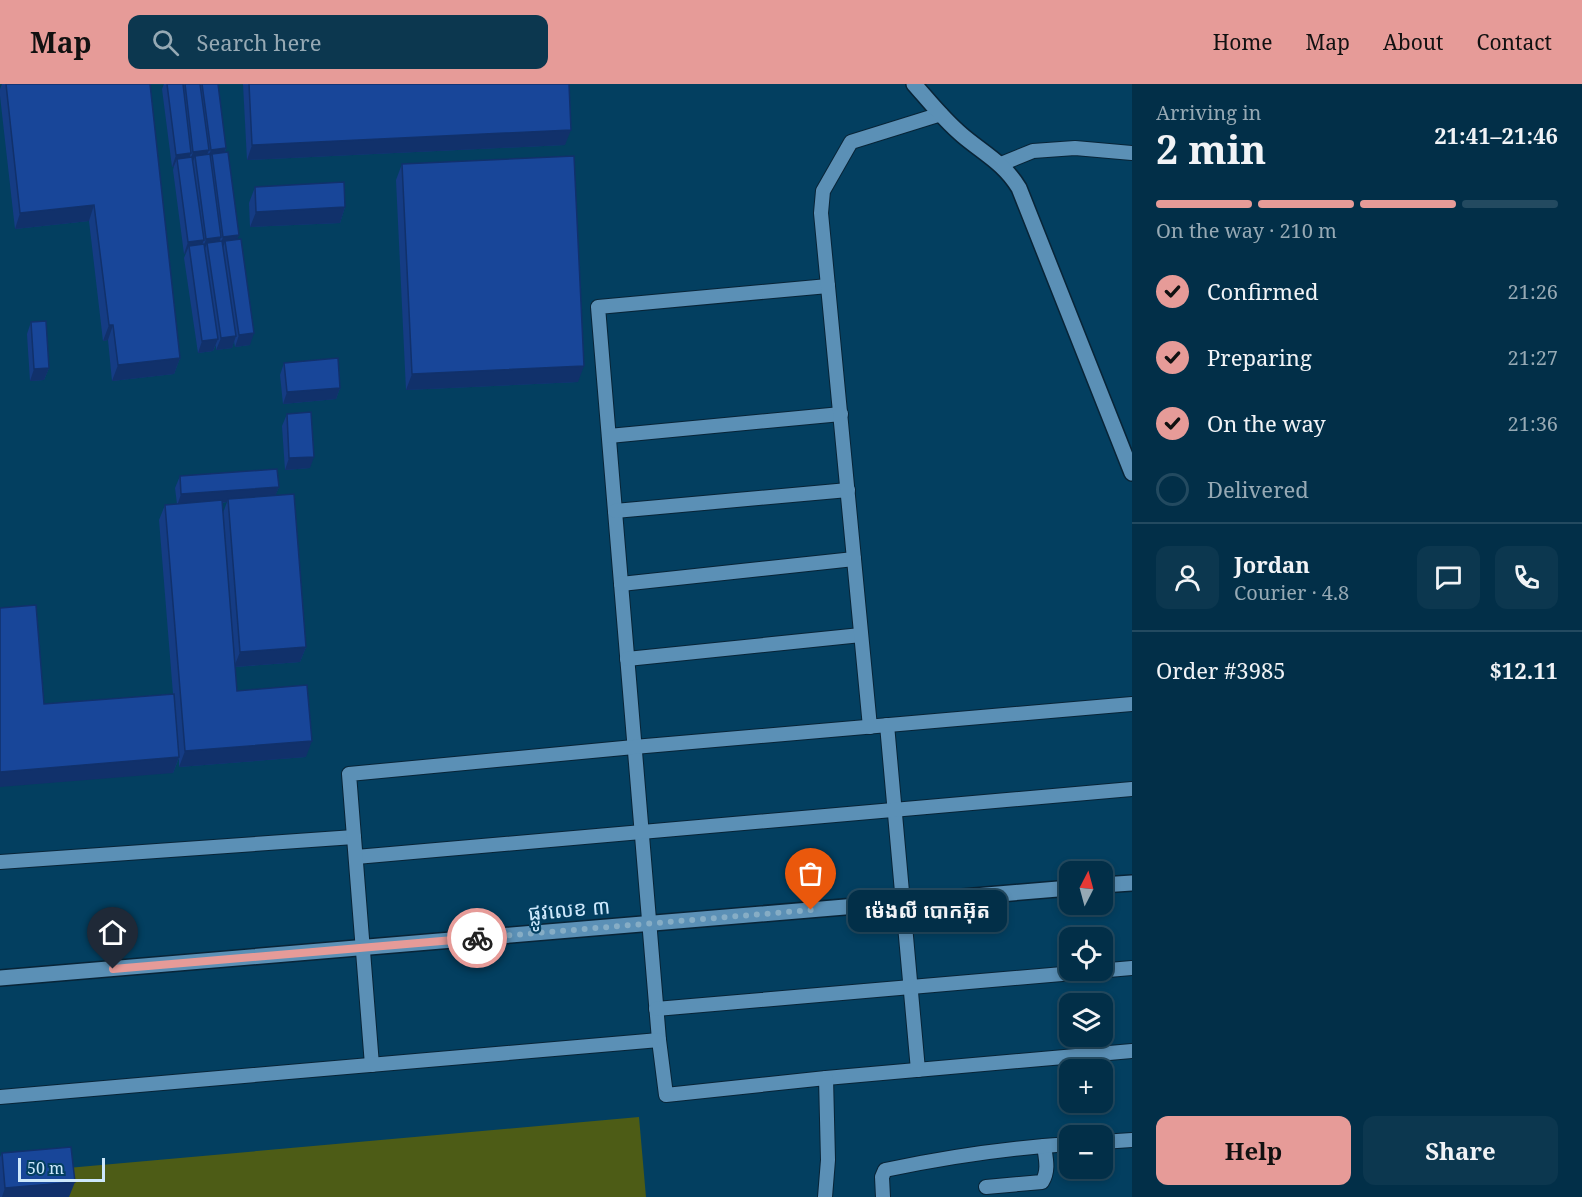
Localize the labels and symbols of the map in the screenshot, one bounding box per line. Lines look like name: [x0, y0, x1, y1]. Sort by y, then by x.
pin: [785, 848, 836, 910]
north arrow: [1059, 861, 1113, 915]
callout: ម៉េងលី បោកអ៊ុត: [847, 889, 1006, 931]
street label: ផ្លូវលេខ ៣: [527, 891, 612, 933]
pin: [87, 907, 138, 969]
courier: [447, 908, 507, 968]
scale bar: [18, 1155, 105, 1182]

